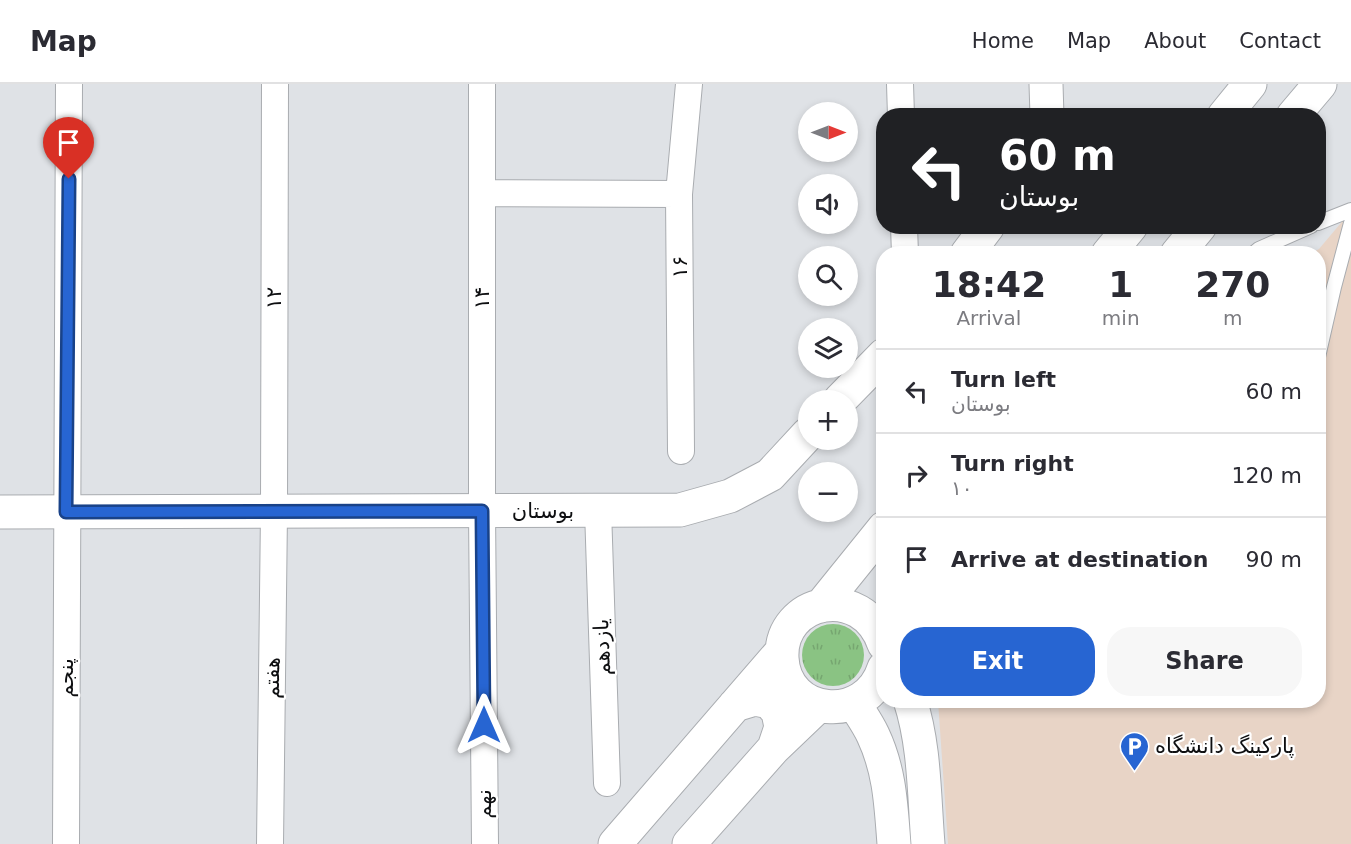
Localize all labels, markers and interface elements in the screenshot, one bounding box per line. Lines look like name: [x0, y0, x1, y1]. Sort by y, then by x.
text: Map: [30, 25, 97, 58]
text: Home: [972, 29, 1034, 53]
text: Map: [1067, 29, 1111, 53]
text: About: [1144, 29, 1206, 53]
text: Contact: [1239, 29, 1321, 53]
north arrow: [798, 102, 858, 162]
map controls: [798, 102, 858, 522]
pin: [43, 117, 94, 179]
icon: arrive: [52, 126, 85, 159]
text: 60 m: [999, 131, 1116, 180]
icon: left: [900, 132, 978, 210]
button: sound: [798, 174, 858, 234]
text: بوستان: [999, 181, 1079, 212]
button: search: [798, 246, 858, 306]
street label: ۱۶: [668, 256, 692, 278]
text: 18:42: [932, 264, 1046, 305]
text: 1: [1108, 264, 1133, 305]
text: 270: [1195, 264, 1270, 305]
street label: ۱۲: [262, 287, 286, 309]
street label: ۱۴: [470, 287, 494, 309]
text: Arrival: [956, 306, 1021, 330]
text: min: [1102, 306, 1140, 330]
text: m: [1223, 306, 1243, 330]
button: layers: [798, 318, 858, 378]
text: Turn left: [951, 367, 1056, 392]
icon: left: [900, 375, 933, 408]
text: 60 m: [1246, 379, 1302, 404]
button: +: [798, 390, 858, 450]
text: بوستان: [951, 392, 1010, 416]
text: Turn right: [951, 451, 1074, 476]
icon: right: [900, 459, 933, 492]
button: −: [798, 462, 858, 522]
text: 120 m: [1232, 463, 1302, 488]
text: ۱۰: [951, 476, 972, 500]
street label: بوستان: [512, 499, 574, 523]
icon: arrive: [900, 543, 933, 576]
text: Arrive at destination: [951, 547, 1208, 572]
text: 90 m: [1246, 547, 1302, 572]
street label: یازدهم: [589, 618, 616, 676]
button: Exit: [900, 627, 1095, 696]
button: Share: [1107, 627, 1302, 696]
street label: هفتم: [260, 657, 285, 699]
street label: پنجم: [54, 658, 79, 698]
position arrow: [452, 693, 516, 757]
parking icon: پارکینگ دانشگاه: [1118, 730, 1150, 772]
place label: پارکینگ دانشگاه: [1155, 734, 1294, 758]
street label: نهم: [472, 789, 497, 819]

